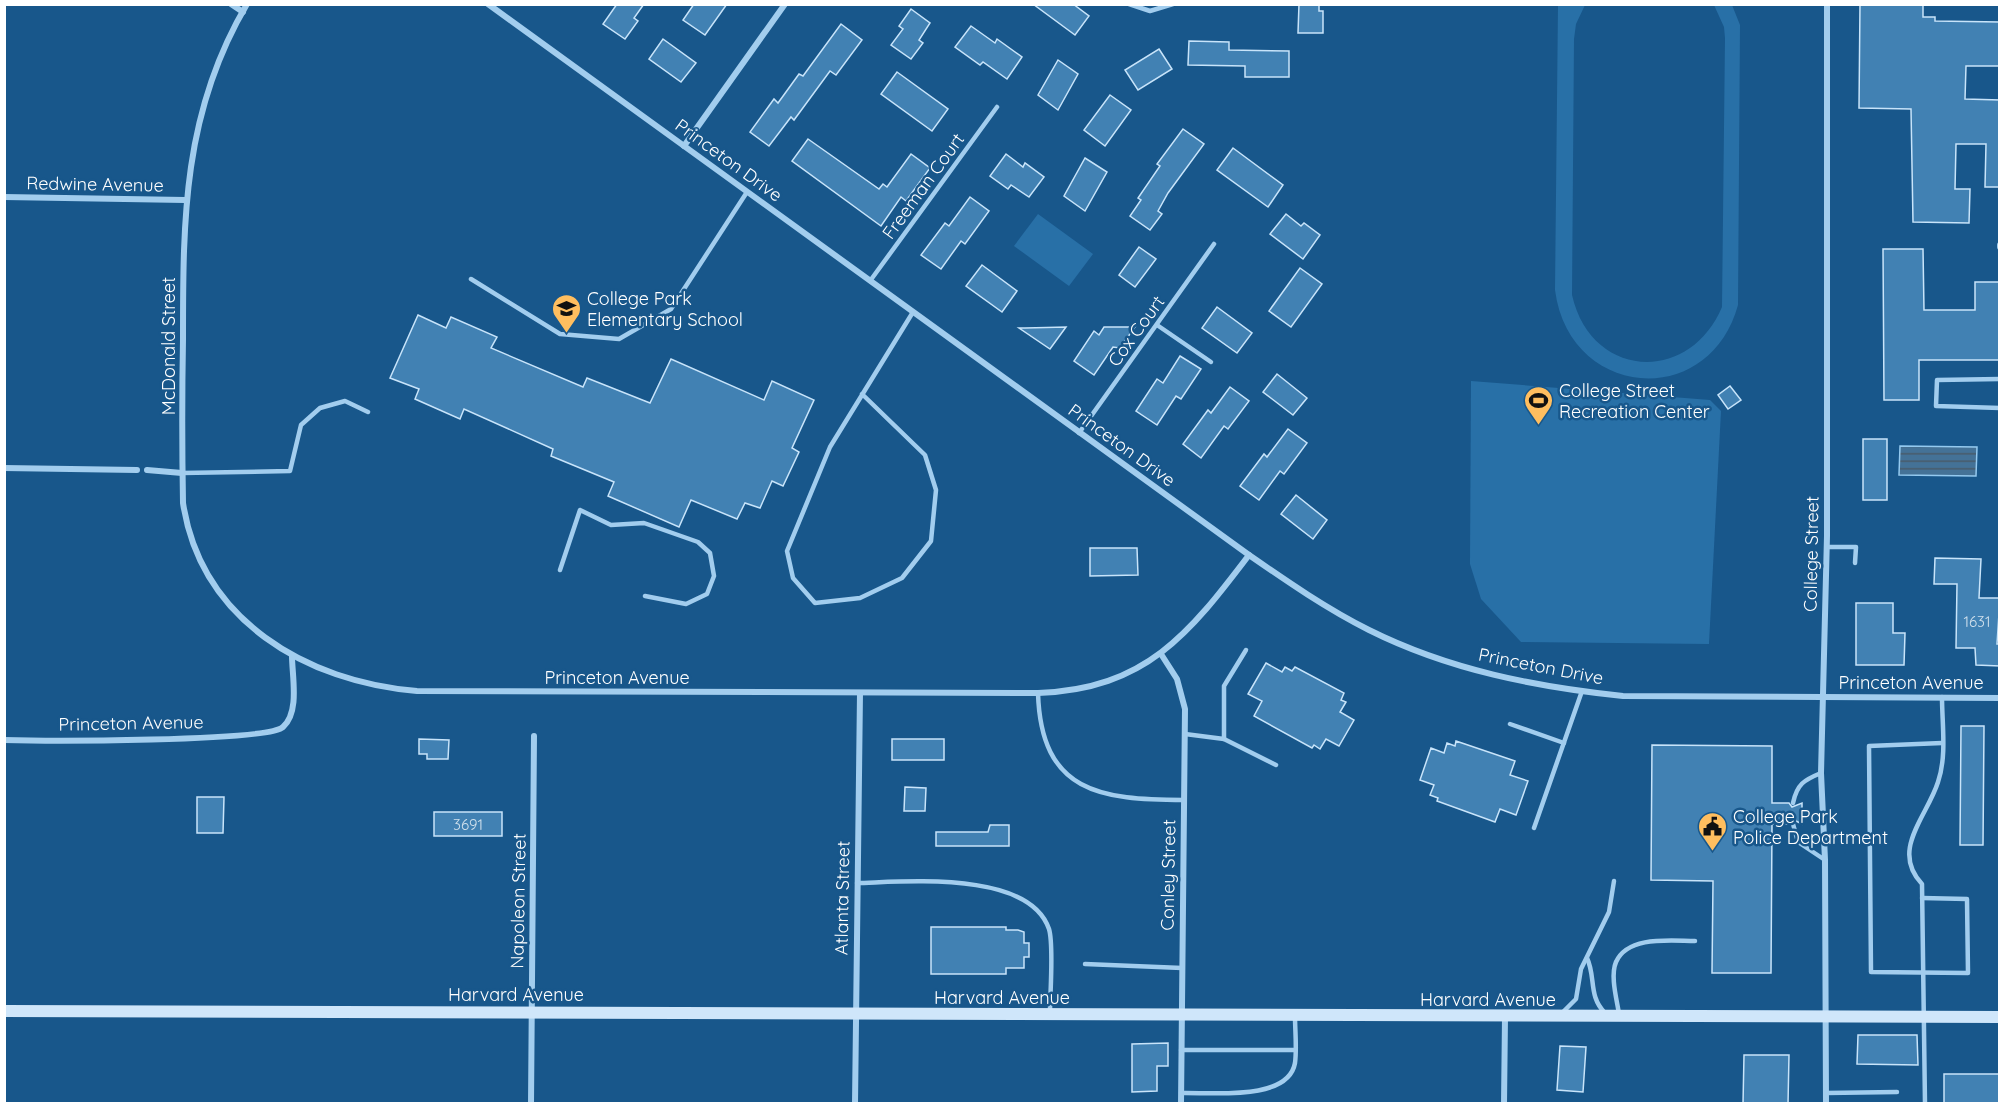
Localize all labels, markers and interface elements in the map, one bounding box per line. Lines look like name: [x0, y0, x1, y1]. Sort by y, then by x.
street label: Princeton Drive: [671, 113, 787, 207]
street label: Freeman Court: [877, 128, 969, 244]
street label: Redwine Avenue: [26, 171, 164, 197]
street label: McDonald Street: [157, 277, 180, 415]
place label: College Park Elementary School: [587, 287, 743, 331]
street label: Cox Court: [1103, 291, 1169, 371]
school or university icon: College Park Elementary School: [550, 292, 582, 334]
place label: College Street Recreation Center: [1559, 379, 1710, 423]
sports icon: College Street Recreation Center: [1522, 384, 1554, 426]
street label: Princeton Drive: [1064, 398, 1180, 492]
street label: College Street: [1798, 496, 1824, 612]
house number: 1631: [1963, 612, 1991, 631]
street label: Princeton Drive: [1477, 643, 1605, 689]
street label: Princeton Avenue: [544, 666, 690, 689]
street label: Princeton Avenue: [1838, 671, 1984, 694]
street label: Princeton Avenue: [58, 710, 204, 736]
place label: College Park Police Department: [1733, 805, 1888, 849]
public building icon: College Park Police Department: [1696, 810, 1728, 852]
house number: 3691: [453, 815, 483, 834]
street label: Conley Street: [1156, 819, 1180, 931]
street label: Napoleon Street: [505, 833, 531, 969]
street label: Atlanta Street: [830, 841, 854, 955]
street label: Harvard Avenue: [448, 983, 584, 1006]
street label: Harvard Avenue: [934, 986, 1070, 1009]
street label: Harvard Avenue: [1420, 988, 1556, 1011]

